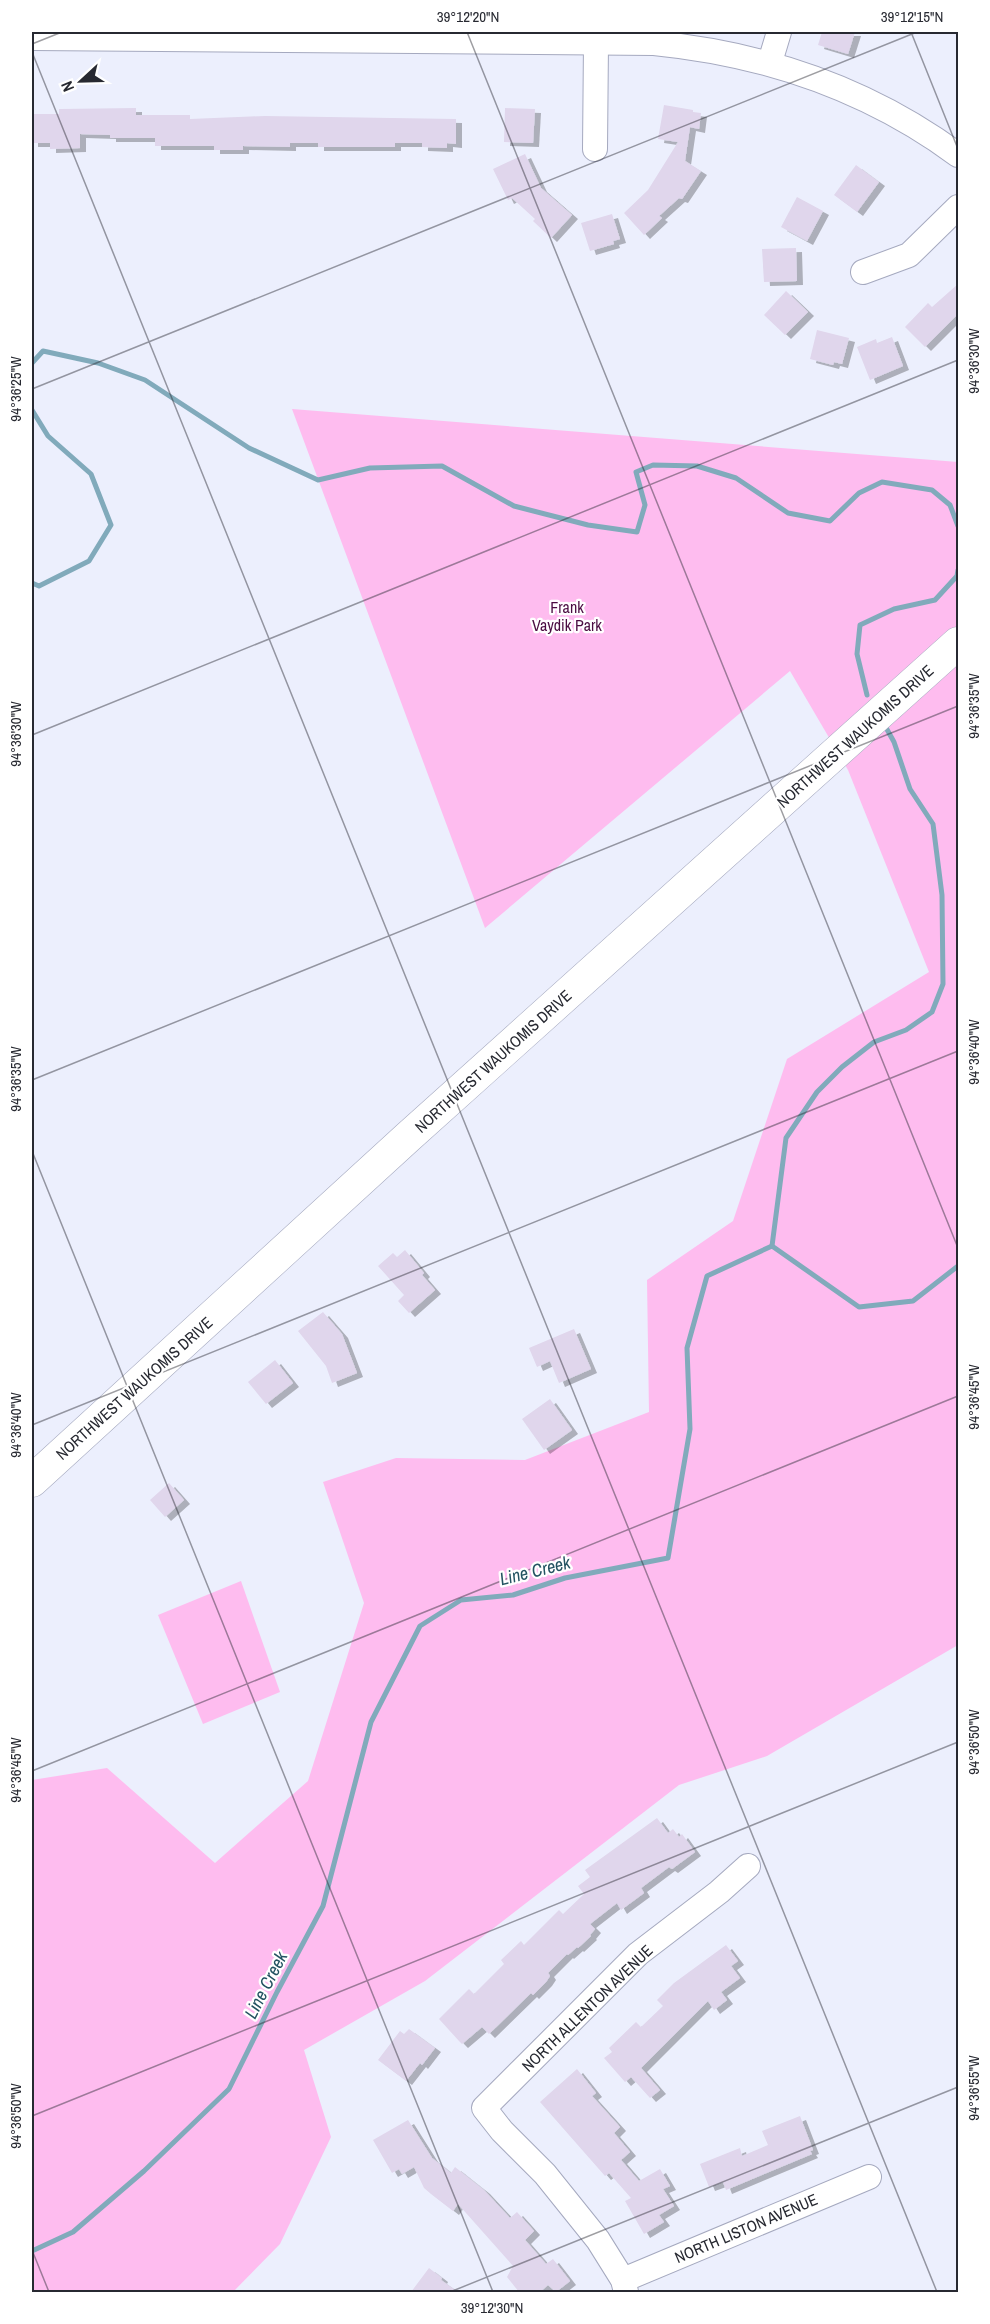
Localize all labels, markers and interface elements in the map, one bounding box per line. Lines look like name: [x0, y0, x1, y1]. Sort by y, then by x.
text: 39°12'20"N: [437, 6, 499, 27]
text: 39°12'15"N: [881, 6, 943, 27]
north arrow: [51, 51, 111, 111]
text: N: [55, 78, 79, 95]
text: 94°36'30"W: [963, 328, 984, 394]
text: 94°36'25"W: [5, 356, 26, 422]
park label: Frank Vaydik Park: [532, 596, 602, 636]
street label: NORTHWEST WAUKOMIS DRIVE: [772, 660, 938, 812]
text: 94°36'35"W: [963, 673, 984, 739]
text: 94°36'30"W: [5, 701, 26, 767]
street label: NORTHWEST WAUKOMIS DRIVE: [410, 985, 576, 1137]
text: 94°36'40"W: [963, 1019, 984, 1085]
text: 94°36'35"W: [5, 1046, 26, 1112]
street label: NORTHWEST WAUKOMIS DRIVE: [51, 1312, 217, 1464]
text: 94°36'45"W: [963, 1364, 984, 1430]
text: 94°36'40"W: [5, 1392, 26, 1458]
water label: Line Creek: [497, 1550, 574, 1591]
text: 94°36'50"W: [963, 1709, 984, 1775]
text: 94°36'45"W: [5, 1737, 26, 1803]
street label: NORTH ALLENTON AVENUE: [517, 1940, 657, 2076]
water label: Line Creek: [238, 1946, 293, 2023]
text: 94°36'55"W: [963, 2055, 984, 2121]
text: 94°36'50"W: [5, 2083, 26, 2149]
street label: NORTH LISTON AVENUE: [671, 2188, 821, 2268]
text: 39°12'30"N: [461, 2297, 523, 2318]

